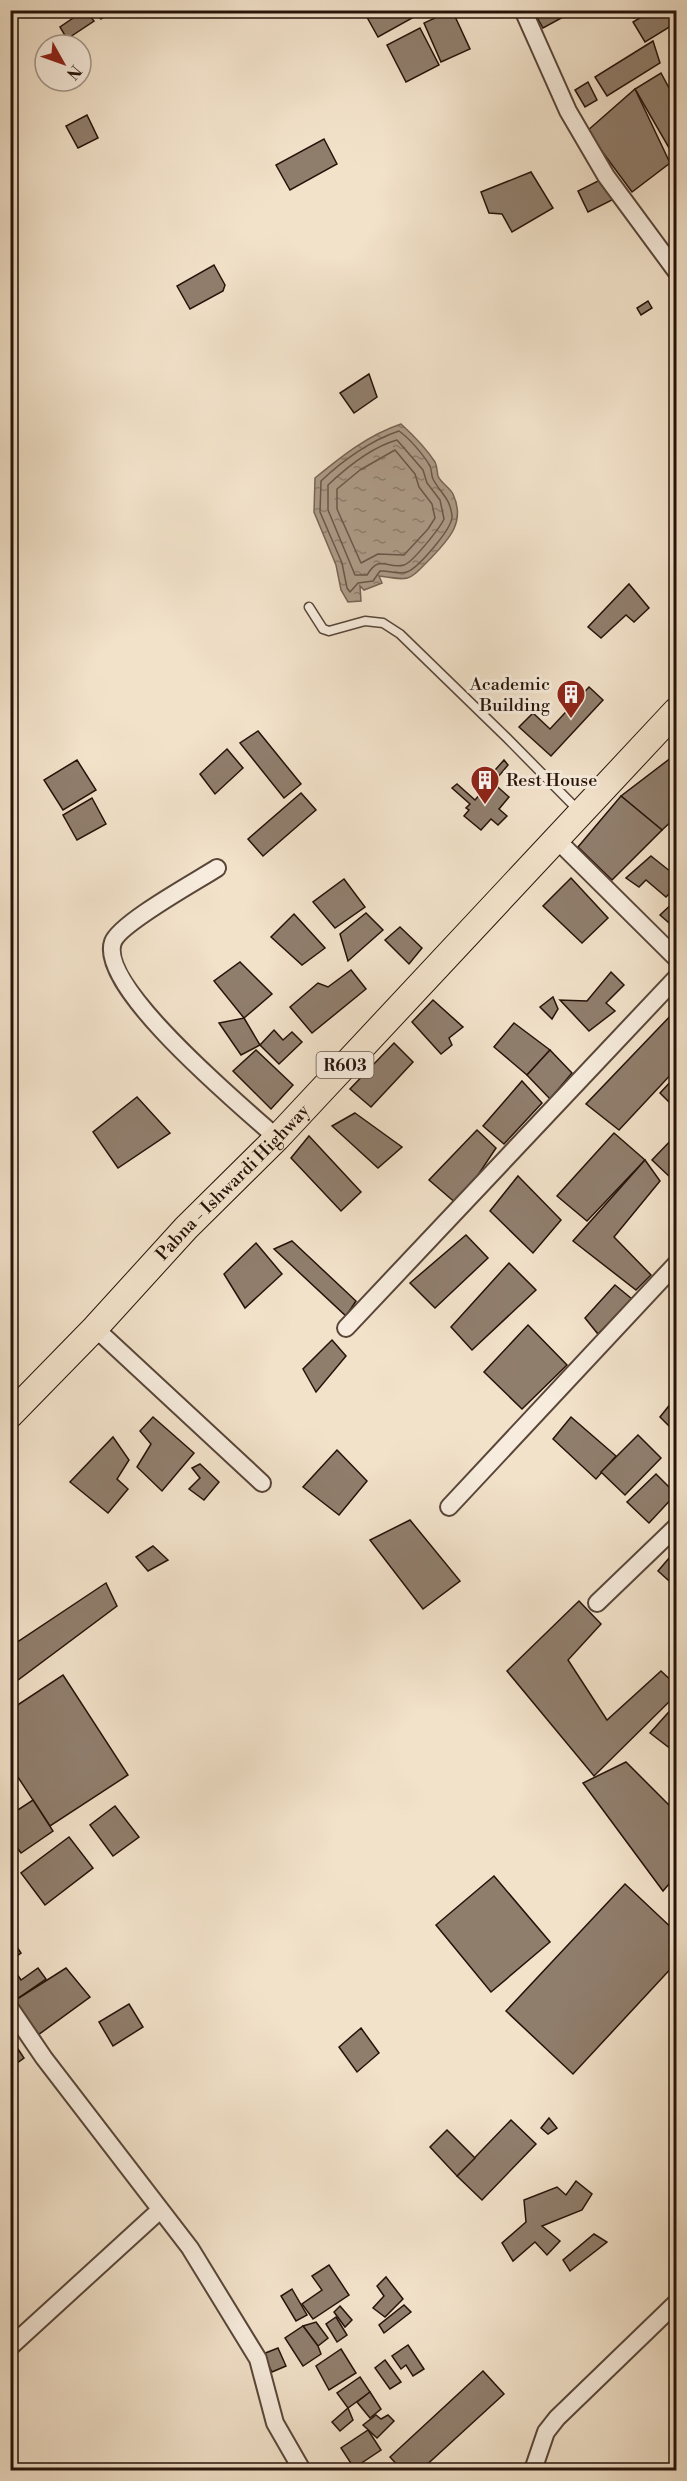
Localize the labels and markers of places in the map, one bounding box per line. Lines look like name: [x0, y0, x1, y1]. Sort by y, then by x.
place label: Academic Building: [469, 673, 551, 717]
building icon: Academic Building: [555, 678, 587, 720]
building icon: Rest House: [469, 764, 501, 806]
place label: Rest House: [506, 769, 597, 792]

